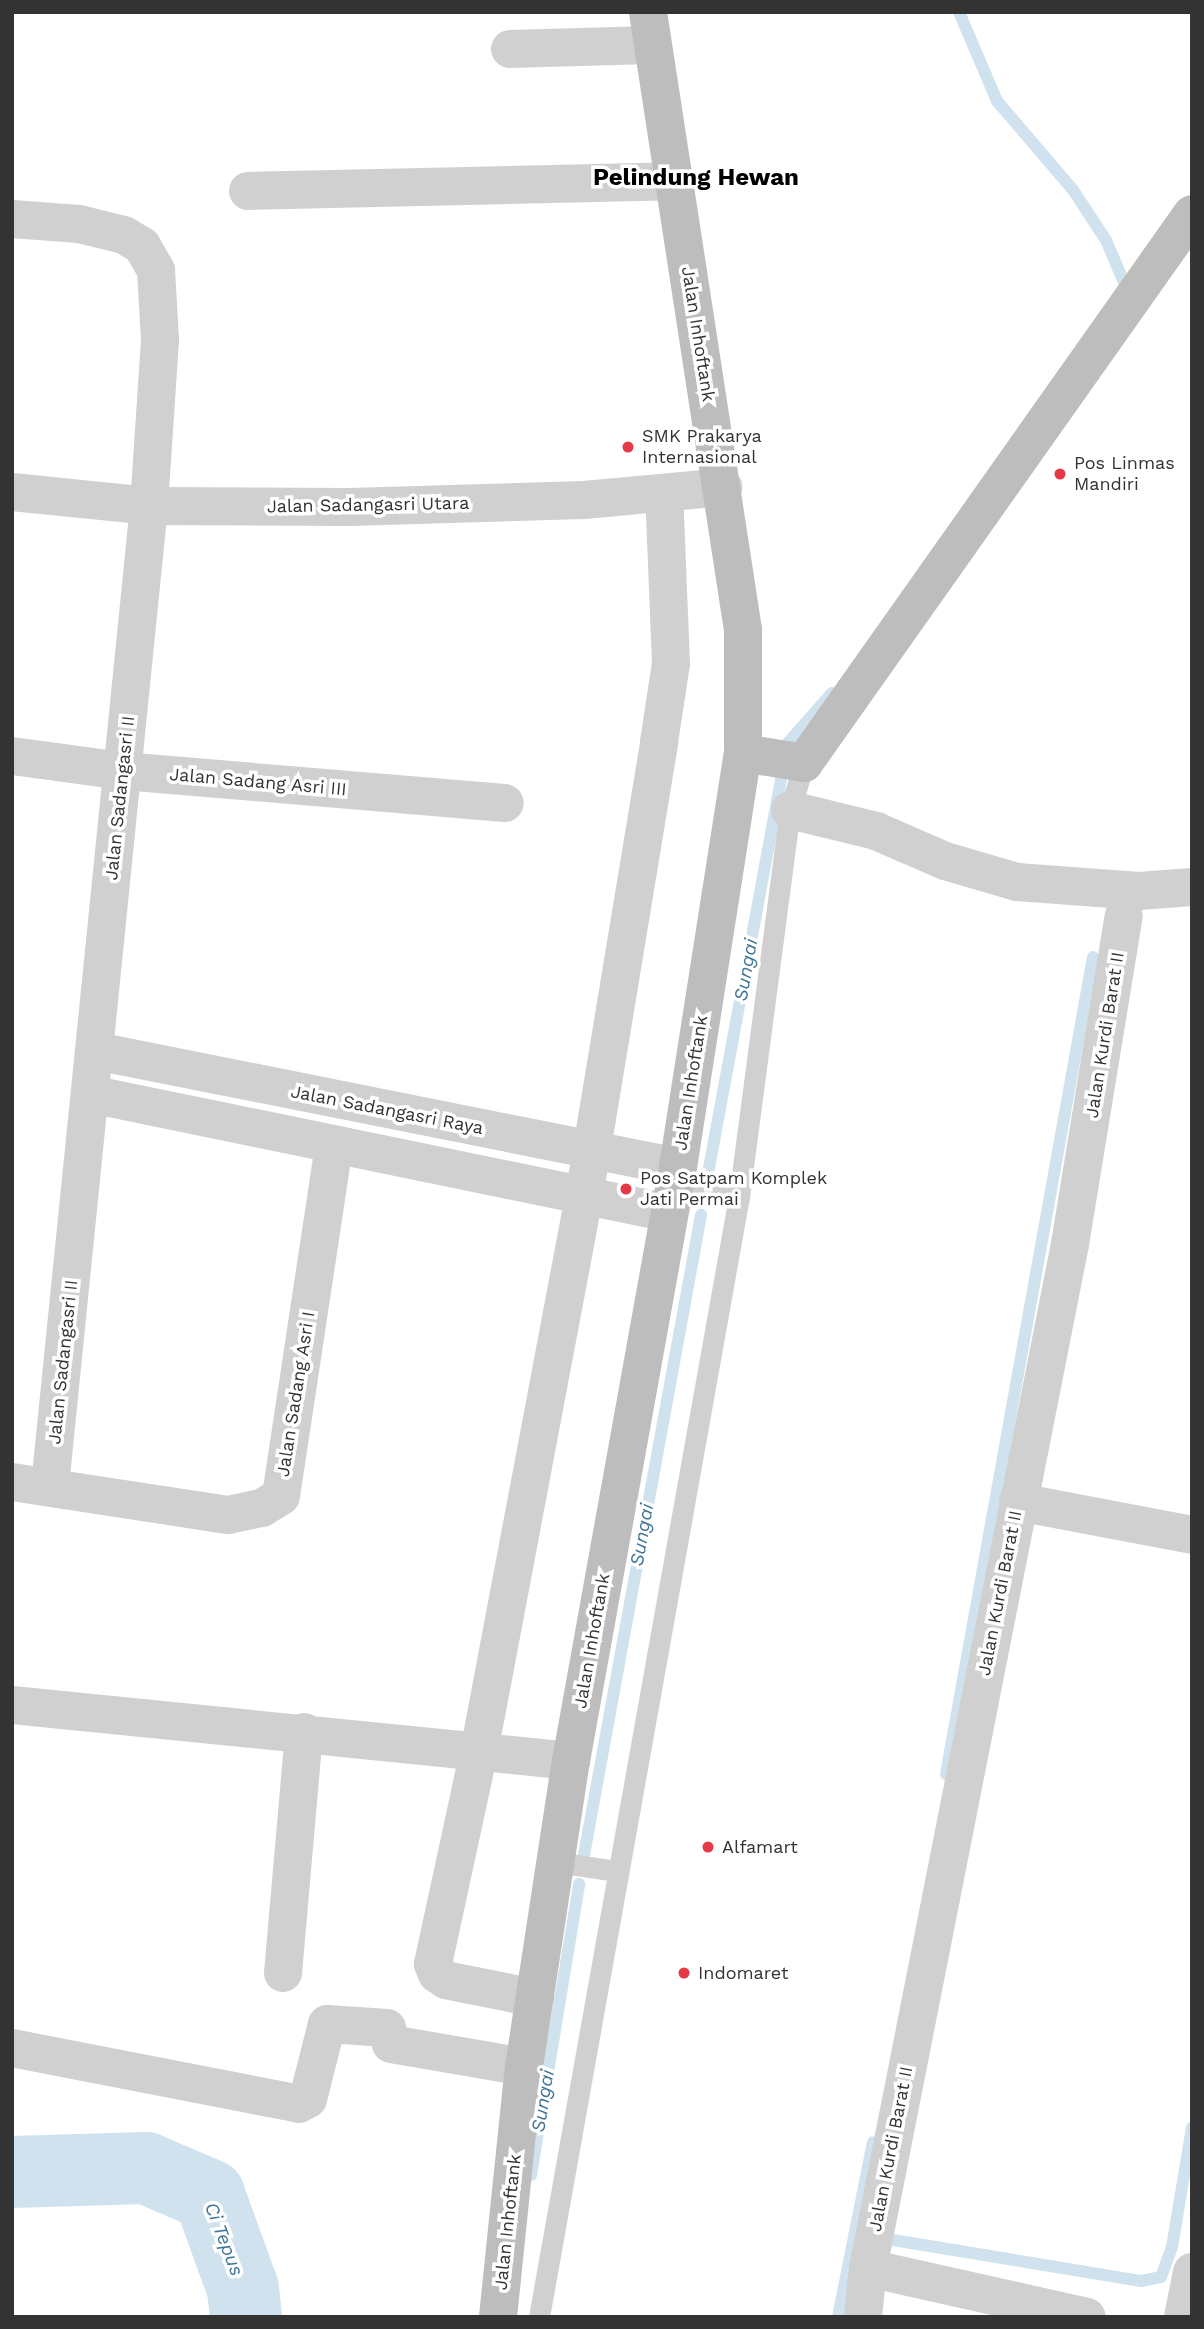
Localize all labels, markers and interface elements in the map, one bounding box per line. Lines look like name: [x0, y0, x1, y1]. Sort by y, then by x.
district label: Pelindung Hewan: [593, 164, 799, 192]
street label: Jalan Inhoftank: [677, 265, 719, 403]
place label: SMK Prakarya Internasional: [642, 426, 762, 468]
marker: SMK Prakarya Internasional: [620, 439, 636, 455]
place label: Pos Linmas Mandiri: [1074, 453, 1175, 496]
marker: Pos Linmas Mandiri: [1052, 466, 1068, 482]
street label: Jalan Sadangasri Utara: [267, 492, 469, 518]
street label: Jalan Sadangasri II: [101, 715, 139, 881]
street label: Jalan Sadang Asri III: [168, 763, 348, 801]
water label: Sungai: [729, 937, 763, 1003]
street label: Jalan Kurdi Barat II: [1081, 950, 1129, 1120]
street label: Jalan Inhoftank: [670, 1014, 712, 1152]
street label: Jalan Sadangasri Raya: [289, 1081, 485, 1139]
place label: Pos Satpam Komplek Jati Permai: [640, 1168, 827, 1210]
marker: Pos Satpam Komplek Jati Permai: [618, 1181, 634, 1197]
street label: Jalan Sadangasri II: [44, 1279, 82, 1445]
street label: Jalan Sadang Asri I: [272, 1309, 320, 1479]
water label: Sungai: [625, 1502, 659, 1568]
street label: Jalan Kurdi Barat II: [973, 1509, 1027, 1677]
street label: Jalan Inhoftank: [570, 1572, 614, 1710]
place label: Alfamart: [722, 1836, 798, 1858]
marker: Alfamart: [700, 1839, 716, 1855]
place label: Indomaret: [698, 1962, 789, 1984]
marker: Indomaret: [676, 1965, 692, 1981]
street label: Jalan Kurdi Barat II: [864, 2065, 918, 2233]
water label: Sungai: [527, 2068, 559, 2134]
street label: Jalan Inhoftank: [490, 2153, 526, 2291]
water label: Ci Tepus: [200, 2199, 248, 2279]

